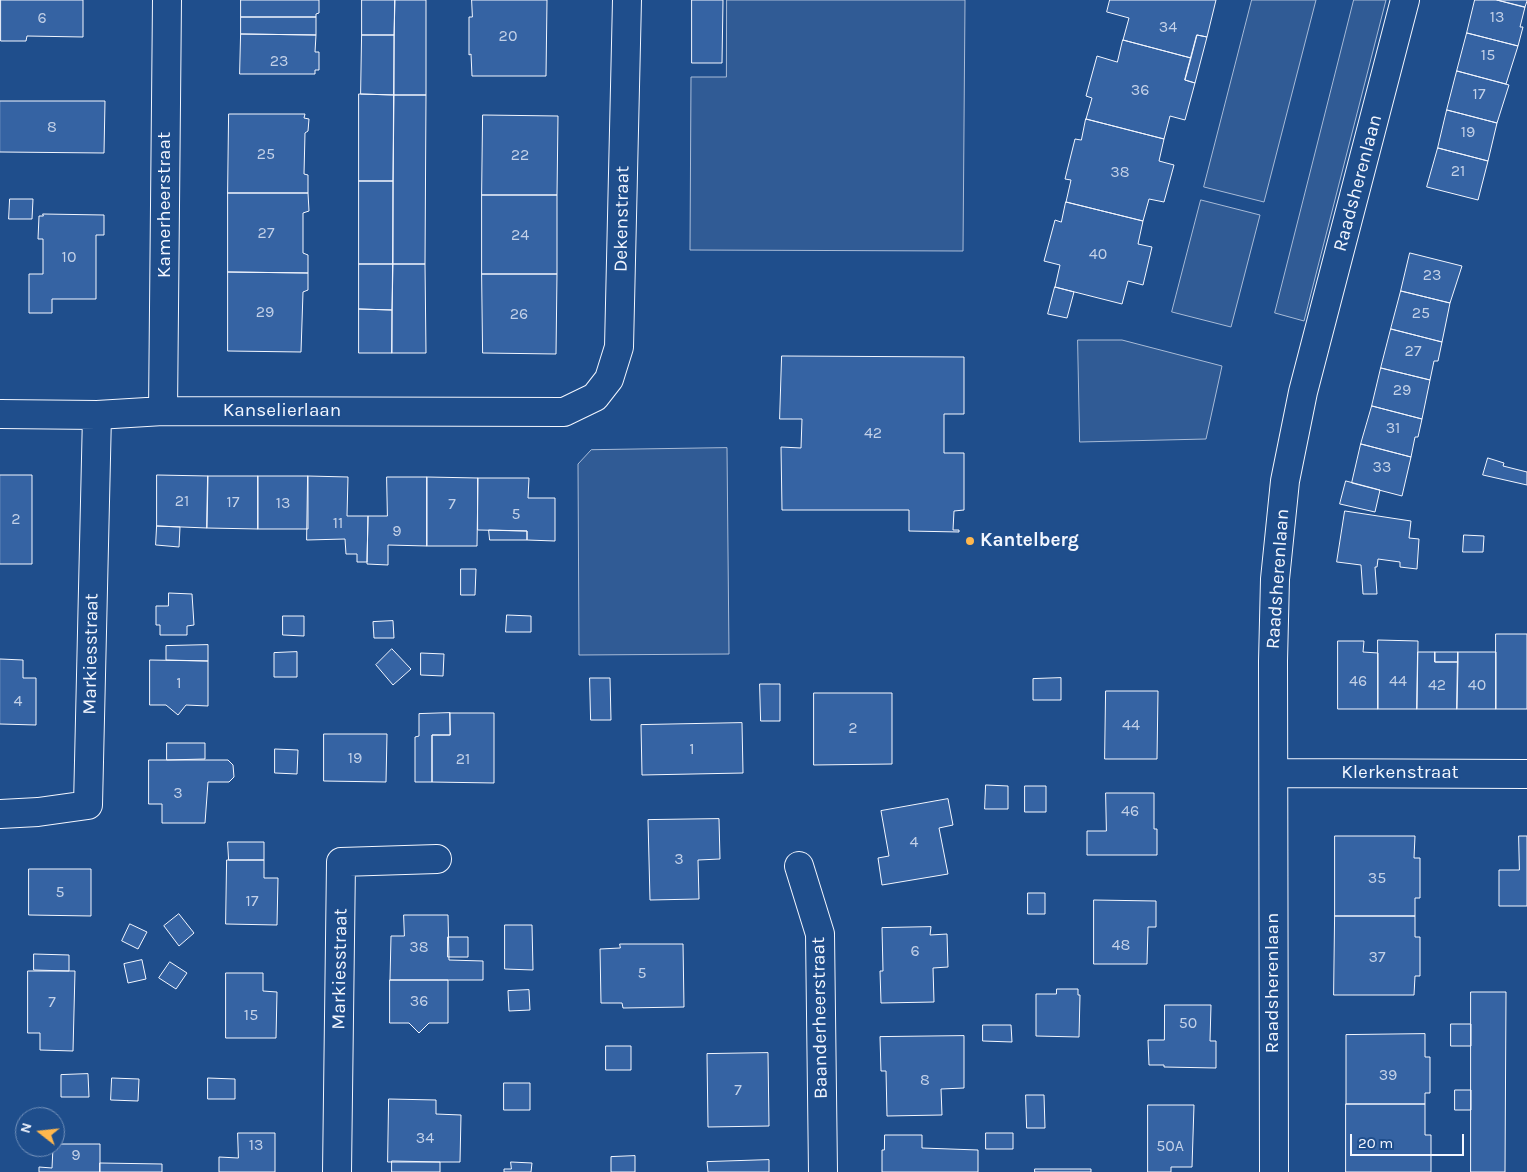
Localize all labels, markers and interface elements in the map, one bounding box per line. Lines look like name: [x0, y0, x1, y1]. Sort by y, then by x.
house number: 13: [1490, 7, 1504, 27]
house number: 6: [37, 8, 47, 28]
house number: 34: [1159, 17, 1177, 37]
house number: 20: [499, 26, 517, 46]
house number: 15: [1481, 45, 1495, 65]
house number: 23: [270, 51, 288, 71]
house number: 36: [1131, 80, 1149, 100]
house number: 17: [1473, 84, 1485, 104]
street label: Raadsherenlaan: [1329, 112, 1387, 254]
house number: 8: [47, 117, 57, 137]
house number: 19: [1461, 122, 1475, 142]
street label: Kamerheerstraat: [154, 132, 176, 278]
house number: 25: [257, 144, 275, 164]
house number: 22: [511, 145, 529, 165]
house number: 21: [1451, 161, 1465, 181]
house number: 38: [1110, 162, 1130, 182]
street label: Dekenstraat: [610, 166, 634, 272]
house number: 27: [258, 223, 274, 243]
house number: 24: [511, 225, 529, 245]
house number: 40: [1089, 244, 1107, 264]
house number: 10: [62, 247, 76, 267]
house number: 23: [1423, 265, 1441, 285]
house number: 29: [256, 302, 274, 322]
house number: 25: [1412, 303, 1430, 323]
house number: 26: [510, 304, 528, 324]
house number: 27: [1405, 341, 1421, 361]
house number: 29: [1393, 380, 1411, 400]
street label: Kanselierlaan: [223, 400, 341, 422]
house number: 31: [1386, 418, 1400, 438]
house number: 42: [864, 423, 882, 443]
house number: 33: [1373, 457, 1391, 477]
house number: 21: [175, 491, 189, 511]
house number: 17: [227, 492, 239, 512]
house number: 13: [276, 493, 290, 513]
house number: 7: [448, 494, 456, 514]
house number: 5: [511, 504, 521, 524]
street label: Raadsherenlaan: [1262, 508, 1294, 650]
house number: 2: [11, 509, 21, 529]
house number: 11: [333, 513, 343, 533]
house number: 9: [392, 521, 402, 541]
place label: Kantelberg: [980, 530, 1079, 552]
marker: Kantelberg: [964, 535, 976, 547]
street label: Markiesstraat: [79, 593, 103, 715]
house number: 46: [1349, 671, 1367, 691]
house number: 44: [1389, 671, 1407, 691]
house number: 1: [176, 673, 182, 693]
house number: 42: [1428, 675, 1446, 695]
house number: 40: [1468, 675, 1486, 695]
house number: 4: [14, 691, 22, 711]
house number: 44: [1122, 715, 1140, 735]
house number: 2: [848, 718, 858, 738]
house number: 1: [689, 739, 695, 759]
house number: 19: [348, 748, 362, 768]
house number: 21: [456, 749, 470, 769]
street label: Klerkenstraat: [1341, 762, 1459, 784]
house number: 3: [173, 783, 183, 803]
house number: 46: [1121, 801, 1139, 821]
house number: 4: [910, 832, 918, 852]
house number: 3: [674, 849, 684, 869]
house number: 35: [1368, 868, 1386, 888]
house number: 5: [55, 882, 65, 902]
house number: 17: [246, 891, 258, 911]
street label: Markiesstraat: [328, 908, 352, 1030]
street label: Raadsherenlaan: [1262, 913, 1284, 1053]
house number: 48: [1112, 935, 1130, 955]
house number: 38: [409, 937, 429, 957]
street label: Baanderheerstraat: [807, 937, 833, 1099]
house number: 6: [910, 941, 920, 961]
house number: 37: [1369, 947, 1385, 967]
house number: 5: [637, 963, 647, 983]
house number: 36: [410, 991, 428, 1011]
house number: 7: [48, 992, 56, 1012]
house number: 15: [244, 1005, 258, 1025]
house number: 50: [1179, 1013, 1197, 1033]
house number: 39: [1379, 1065, 1397, 1085]
house number: 8: [920, 1070, 930, 1090]
house number: 7: [734, 1080, 742, 1100]
north arrow: [15, 1107, 65, 1157]
text: N: [17, 1121, 36, 1135]
scale bar: [1352, 1124, 1466, 1156]
house number: 34: [416, 1128, 434, 1148]
text: 20 m: [1358, 1134, 1393, 1152]
house number: 13: [249, 1135, 263, 1155]
house number: 50A: [1156, 1136, 1184, 1156]
house number: 9: [71, 1145, 81, 1165]

